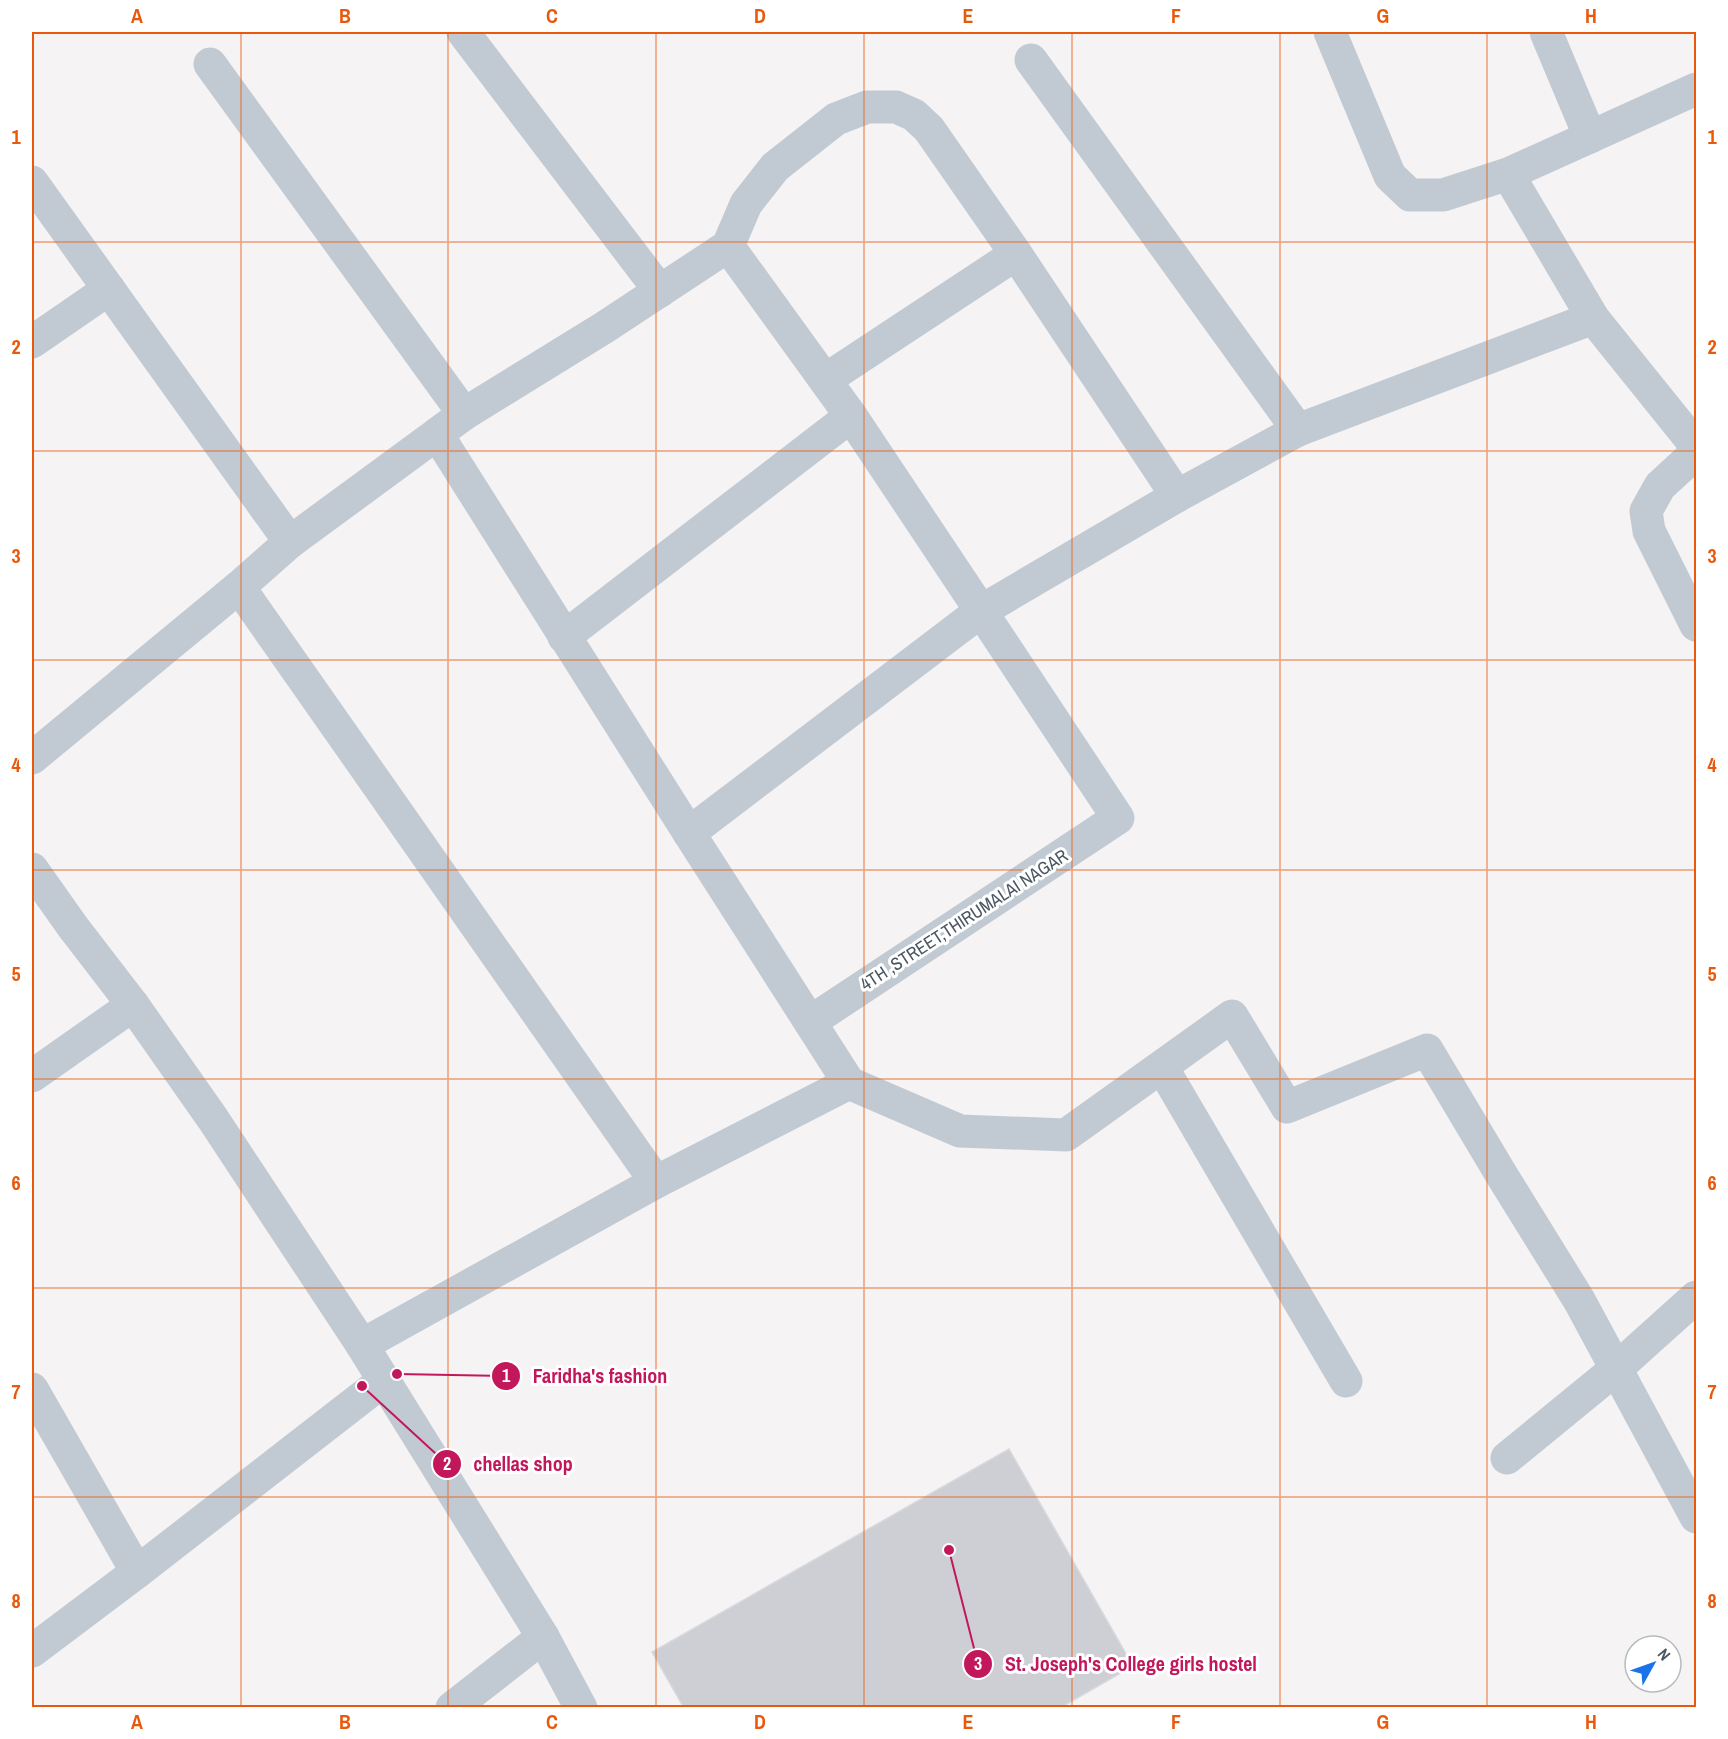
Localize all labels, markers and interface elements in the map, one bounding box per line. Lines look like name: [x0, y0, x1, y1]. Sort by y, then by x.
text: A: [131, 2, 143, 29]
text: B: [339, 2, 351, 29]
text: C: [546, 2, 558, 29]
text: D: [754, 2, 766, 29]
text: E: [963, 2, 974, 29]
text: F: [1171, 2, 1181, 29]
text: G: [1377, 2, 1389, 29]
text: H: [1585, 2, 1597, 29]
text: 1: [11, 123, 21, 150]
text: 1: [1707, 123, 1717, 150]
text: 2: [11, 333, 21, 360]
text: 2: [1707, 333, 1717, 360]
text: 3: [11, 542, 21, 569]
text: 3: [1707, 542, 1717, 569]
text: 4: [11, 751, 21, 778]
text: 4: [1707, 751, 1717, 778]
street label: 4TH ,STREET,THIRUMALAI NAGAR: [855, 843, 1073, 996]
text: 5: [11, 960, 21, 987]
text: 5: [1707, 960, 1717, 987]
text: 6: [11, 1169, 21, 1196]
text: 6: [1707, 1169, 1717, 1196]
callout: Faridha's fashion: [491, 1357, 679, 1395]
text: Faridha's fashion: [533, 1362, 667, 1389]
text: 1: [502, 1363, 511, 1388]
text: 7: [11, 1378, 21, 1405]
text: 7: [1707, 1378, 1717, 1405]
callout: chellas shop: [432, 1445, 585, 1483]
text: chellas shop: [473, 1450, 573, 1477]
text: 2: [443, 1451, 451, 1476]
text: 8: [11, 1587, 21, 1614]
text: 8: [1707, 1587, 1717, 1614]
north arrow: [1623, 1634, 1683, 1694]
text: N: [1653, 1644, 1676, 1665]
callout: St. Joseph's College girls hostel: [963, 1645, 1269, 1683]
text: St. Joseph's College girls hostel: [1005, 1650, 1257, 1677]
text: 3: [974, 1651, 982, 1676]
text: A: [131, 1708, 143, 1735]
text: B: [339, 1708, 351, 1735]
text: C: [546, 1708, 558, 1735]
text: D: [754, 1708, 766, 1735]
text: E: [963, 1708, 974, 1735]
text: F: [1171, 1708, 1181, 1735]
text: G: [1377, 1708, 1389, 1735]
text: H: [1585, 1708, 1597, 1735]

